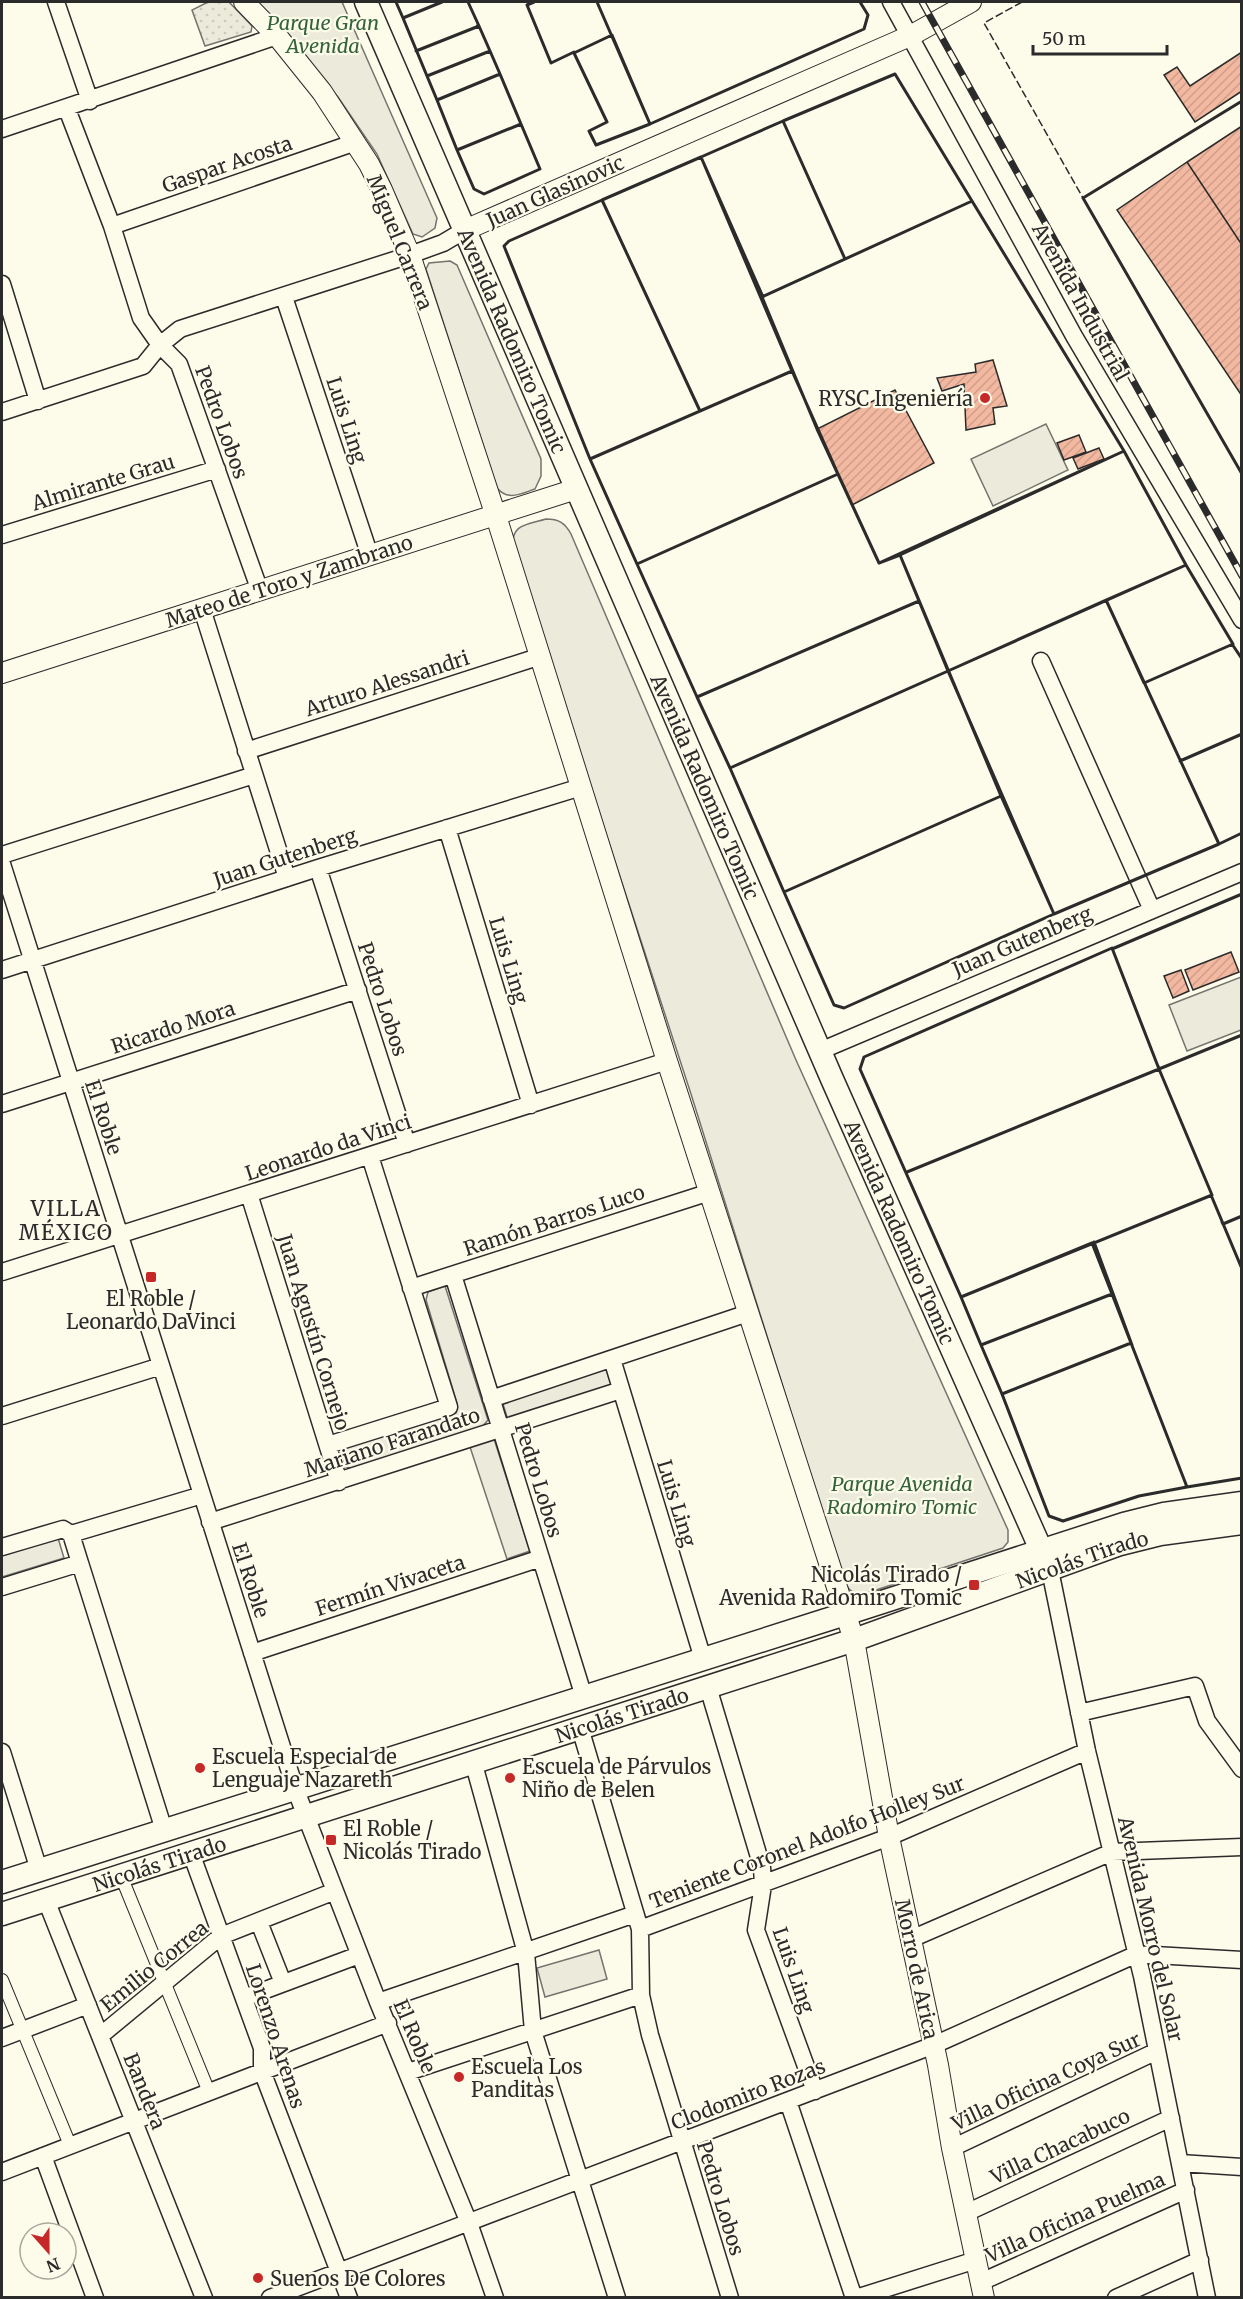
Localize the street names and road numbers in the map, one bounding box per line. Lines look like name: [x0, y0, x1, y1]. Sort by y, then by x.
street label: Gaspar Acosta: [159, 130, 296, 198]
street label: Juan Glasinovic: [481, 149, 628, 233]
street label: Miguel Carrera: [362, 171, 439, 313]
street label: Avenida Industrial: [1027, 218, 1135, 385]
street label: Avenida Radomiro Tomic: [452, 223, 572, 457]
street label: Pedro Lobos: [190, 362, 254, 482]
street label: Luis Ling: [321, 374, 373, 466]
street label: Almirante Grau: [28, 448, 177, 516]
street label: Mateo de Toro y Zambrano: [162, 529, 416, 633]
street label: Arturo Alessandri: [301, 645, 472, 722]
street label: Avenida Radomiro Tomic: [645, 669, 765, 903]
street label: Juan Gutenberg: [209, 822, 360, 892]
street label: Juan Gutenberg: [948, 900, 1096, 982]
street label: Luis Ling: [484, 914, 534, 1006]
street label: Pedro Lobos: [353, 939, 413, 1059]
street label: Ricardo Mora: [108, 995, 238, 1059]
street label: El Roble: [80, 1076, 128, 1158]
street label: Leonardo da Vinci: [242, 1108, 414, 1186]
street label: Avenida Radomiro Tomic: [839, 1115, 961, 1348]
street label: Ramón Barros Luco: [460, 1179, 648, 1261]
street label: Juan Agustín Cornejo: [272, 1230, 356, 1433]
street label: Mariano Farandato: [301, 1402, 483, 1482]
street label: Pedro Lobos: [510, 1420, 568, 1540]
street label: Luis Ling: [652, 1457, 702, 1549]
street label: Nicolás Tirado: [1012, 1525, 1151, 1593]
street label: El Roble: [227, 1539, 275, 1621]
street label: Fermín Vivaceta: [312, 1549, 468, 1621]
street label: Nicolás Tirado: [552, 1681, 692, 1748]
street label: Teniente Coronel Adolfo Holley Sur: [646, 1770, 968, 1914]
street label: Avenida Morro del Solar: [1113, 1813, 1189, 2044]
street label: Nicolás Tirado: [89, 1830, 229, 1897]
street label: Morro de Arica: [890, 1897, 944, 2042]
street label: Emilio Correa: [95, 1915, 213, 2017]
street label: Luis Ling: [768, 1924, 820, 2016]
street label: Lorenzo Arenas: [241, 1961, 311, 2111]
street label: El Roble: [388, 1995, 442, 2077]
street label: Villa Oficina Coya Sur: [947, 2026, 1145, 2136]
street label: Bandera: [118, 2049, 172, 2133]
street label: Clodomiro Rozas: [667, 2053, 829, 2135]
street label: Villa Chacabuco: [985, 2103, 1134, 2190]
street label: Pedro Lobos: [692, 2138, 750, 2258]
street label: Villa Oficina Puelma: [980, 2166, 1169, 2268]

